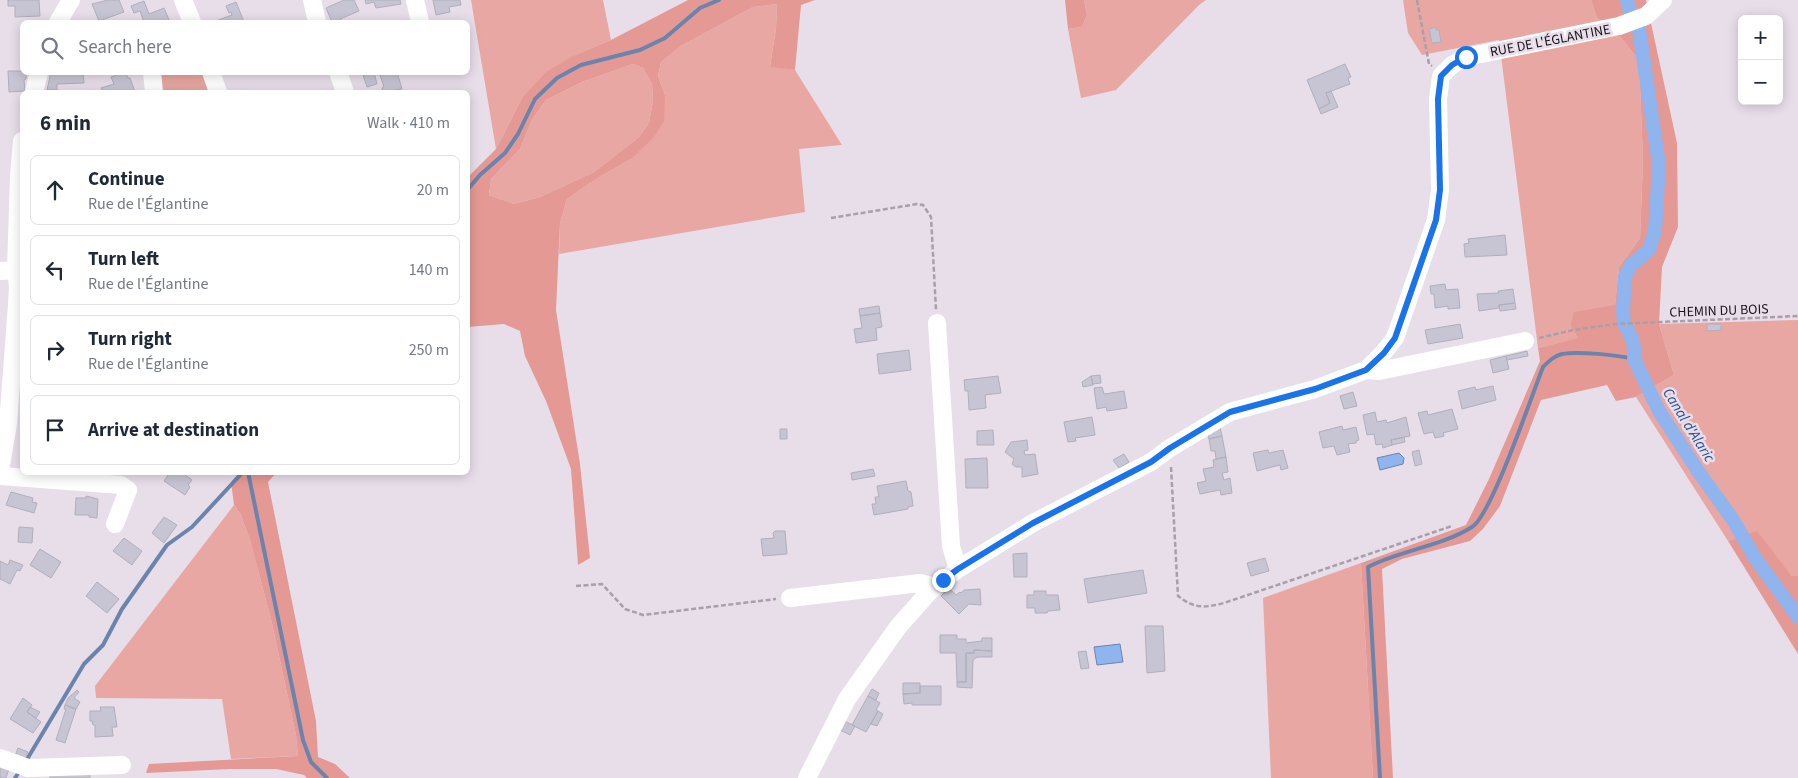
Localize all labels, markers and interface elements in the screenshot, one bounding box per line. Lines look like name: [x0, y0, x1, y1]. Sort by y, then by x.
map controls: [1738, 15, 1783, 105]
button: +: [1738, 15, 1783, 60]
search box: [20, 20, 470, 75]
street label: RUE DE L'ÉGLANTINE: [1488, 20, 1612, 62]
icon: search: [38, 34, 66, 62]
text: Search here: [78, 34, 172, 61]
route start: [1455, 46, 1478, 69]
button: −: [1738, 60, 1783, 105]
text: 6 min: [40, 108, 91, 138]
text: Walk · 410 m: [367, 112, 450, 134]
text: Continue: [88, 166, 165, 193]
icon: ahead: [41, 176, 69, 204]
text: 20 m: [417, 179, 449, 201]
text: Rue de l'Églantine: [88, 193, 208, 215]
text: Turn left: [88, 246, 159, 273]
icon: left: [41, 256, 69, 284]
text: 140 m: [409, 259, 449, 281]
text: Rue de l'Églantine: [88, 273, 208, 295]
street label: CHEMIN DU BOIS: [1669, 299, 1769, 323]
text: Turn right: [88, 326, 172, 353]
icon: right: [41, 336, 69, 364]
text: 250 m: [409, 339, 449, 361]
text: Rue de l'Églantine: [88, 353, 208, 375]
water label: Canal d'Alaric: [1657, 384, 1720, 467]
icon: arrive: [41, 416, 69, 444]
text: Arrive at destination: [88, 417, 259, 444]
route end: [932, 569, 955, 592]

